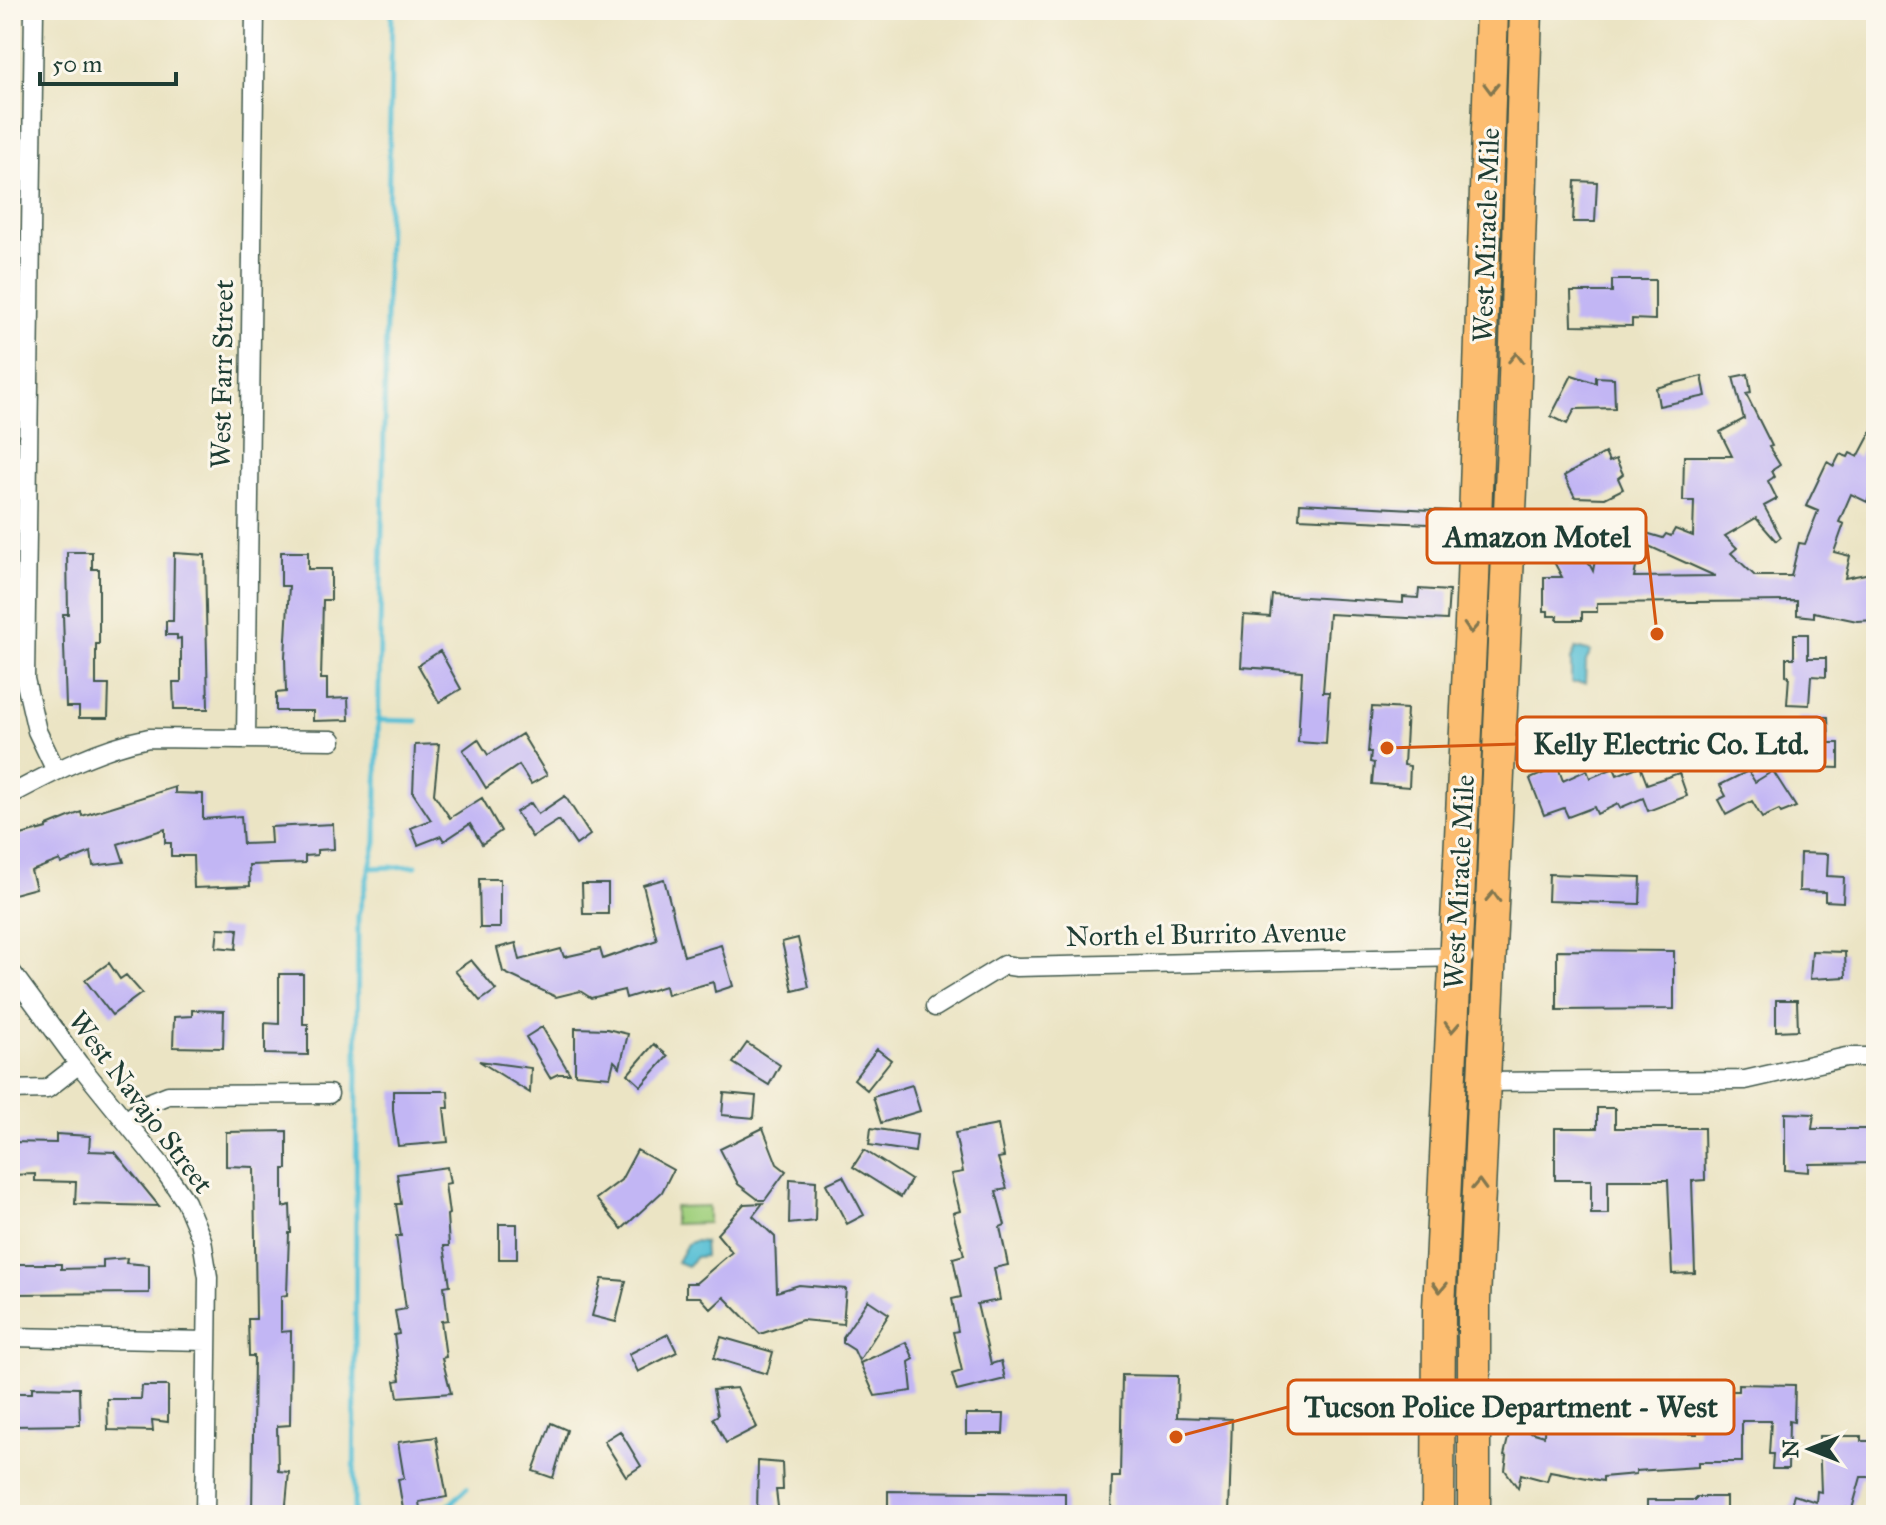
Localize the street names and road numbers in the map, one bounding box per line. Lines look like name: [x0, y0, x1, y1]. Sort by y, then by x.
street label: West Miracle Mile: [1465, 127, 1507, 343]
street label: West Farr Street: [203, 279, 241, 469]
street label: West Miracle Mile: [1436, 774, 1482, 990]
street label: North el Burrito Avenue: [1065, 914, 1347, 954]
street label: West Navajo Street: [61, 1004, 221, 1200]

